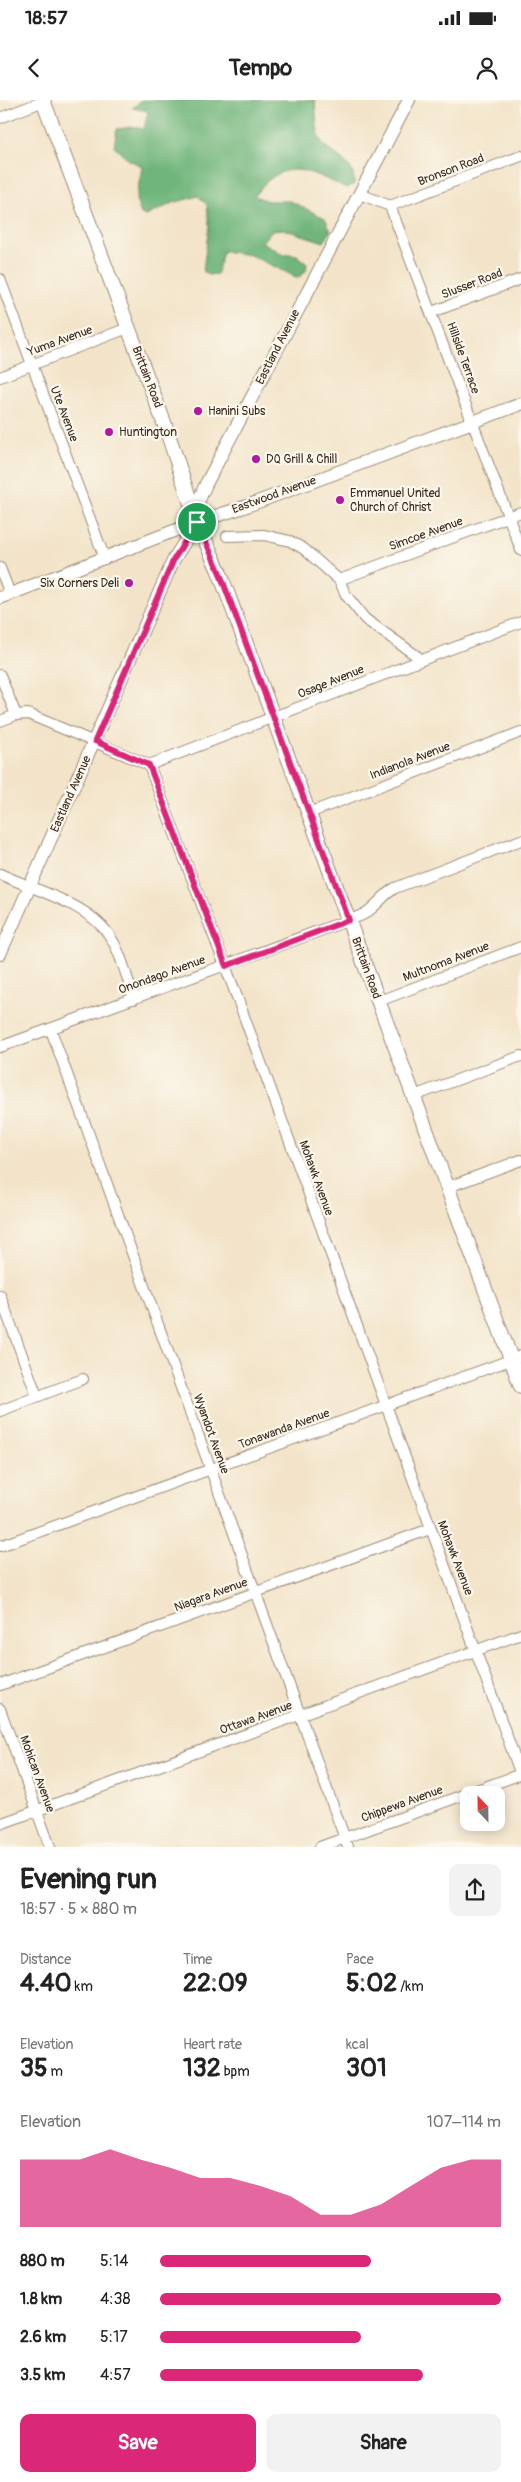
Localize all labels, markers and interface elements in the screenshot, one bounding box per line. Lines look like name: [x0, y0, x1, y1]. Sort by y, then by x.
text: 18:57: [25, 6, 67, 30]
icon: back: [20, 54, 48, 82]
text: Tempo: [229, 54, 292, 82]
icon: person: [473, 54, 501, 82]
street label: Bronson Road: [416, 150, 486, 189]
street label: Slusser Road: [439, 265, 505, 303]
street label: Eastland Avenue: [253, 307, 303, 387]
street label: Hillside Terrace: [443, 320, 483, 396]
street label: Yuma Avenue: [25, 322, 95, 360]
street label: Brittain Road: [128, 344, 166, 410]
street label: Ute Avenue: [47, 384, 81, 444]
place label: Hanini Subs: [208, 404, 266, 419]
marker: Hanini Subs: [192, 405, 204, 417]
place label: Huntington: [119, 425, 177, 440]
marker: Huntington: [103, 426, 115, 438]
place label: DQ Grill & Chill: [266, 452, 337, 467]
marker: DQ Grill & Chill: [250, 453, 262, 465]
street label: Eastwood Avenue: [230, 473, 318, 517]
place label: Emmanuel United Church of Christ: [350, 486, 441, 515]
marker: Emmanuel United Church of Christ: [334, 494, 346, 506]
pin: [176, 501, 218, 543]
icon: arrive: [183, 508, 211, 536]
street label: Simcoe Avenue: [387, 514, 465, 554]
place label: Six Corners Deli: [40, 576, 119, 591]
marker: Six Corners Deli: [123, 577, 135, 589]
street label: Osage Avenue: [296, 662, 366, 702]
street label: Indianola Avenue: [368, 739, 452, 783]
street label: Eastland Avenue: [47, 753, 95, 835]
street label: Brittain Road: [348, 935, 384, 1001]
street label: Multnoma Avenue: [401, 939, 491, 985]
street label: Onondago Avenue: [117, 952, 207, 998]
street label: Mohawk Avenue: [295, 1138, 337, 1218]
street label: Wyandot Avenue: [190, 1392, 232, 1476]
street label: Tonawanda Avenue: [236, 1406, 332, 1452]
street label: Mohawk Avenue: [434, 1518, 476, 1598]
street label: Niagara Avenue: [172, 1575, 250, 1615]
street label: Ottawa Avenue: [218, 1698, 294, 1738]
street label: Mohican Avenue: [16, 1734, 58, 1814]
street label: Chippewa Avenue: [359, 1782, 445, 1826]
north arrow: [460, 1786, 505, 1831]
map controls: [460, 1786, 505, 1831]
text: Evening run: [20, 1862, 157, 1897]
button: share: [449, 1864, 501, 1916]
text: 18:57 · 5 × 880 m: [20, 1899, 137, 1919]
text: Distance: [20, 1951, 71, 1968]
text: Time: [183, 1951, 212, 1968]
text: Pace: [346, 1951, 374, 1968]
text: 4.40: [20, 1968, 72, 1999]
text: 22:09: [183, 1968, 248, 1999]
text: 5:02: [346, 1968, 397, 1999]
text: km: [72, 1978, 93, 1995]
text: /km: [397, 1978, 424, 1995]
text: Elevation: [20, 2036, 73, 2053]
text: Heart rate: [183, 2036, 242, 2053]
text: kcal: [346, 2036, 369, 2053]
text: 35: [20, 2053, 48, 2084]
text: 132: [183, 2053, 221, 2084]
text: 301: [346, 2053, 387, 2084]
text: m: [48, 2063, 63, 2080]
text: bpm: [221, 2063, 250, 2080]
text: Elevation: [20, 2112, 81, 2132]
text: 107–114 m: [426, 2112, 501, 2132]
text: 880 m: [20, 2251, 65, 2271]
text: 5:14: [100, 2251, 128, 2271]
text: 1.8 km: [20, 2289, 62, 2309]
text: 4:38: [100, 2289, 131, 2309]
text: 2.6 km: [20, 2327, 66, 2347]
text: 5:17: [100, 2327, 128, 2347]
text: 3.5 km: [20, 2365, 65, 2385]
text: 4:57: [100, 2365, 131, 2385]
button: Save: [20, 2414, 256, 2472]
button: Share: [266, 2414, 501, 2472]

